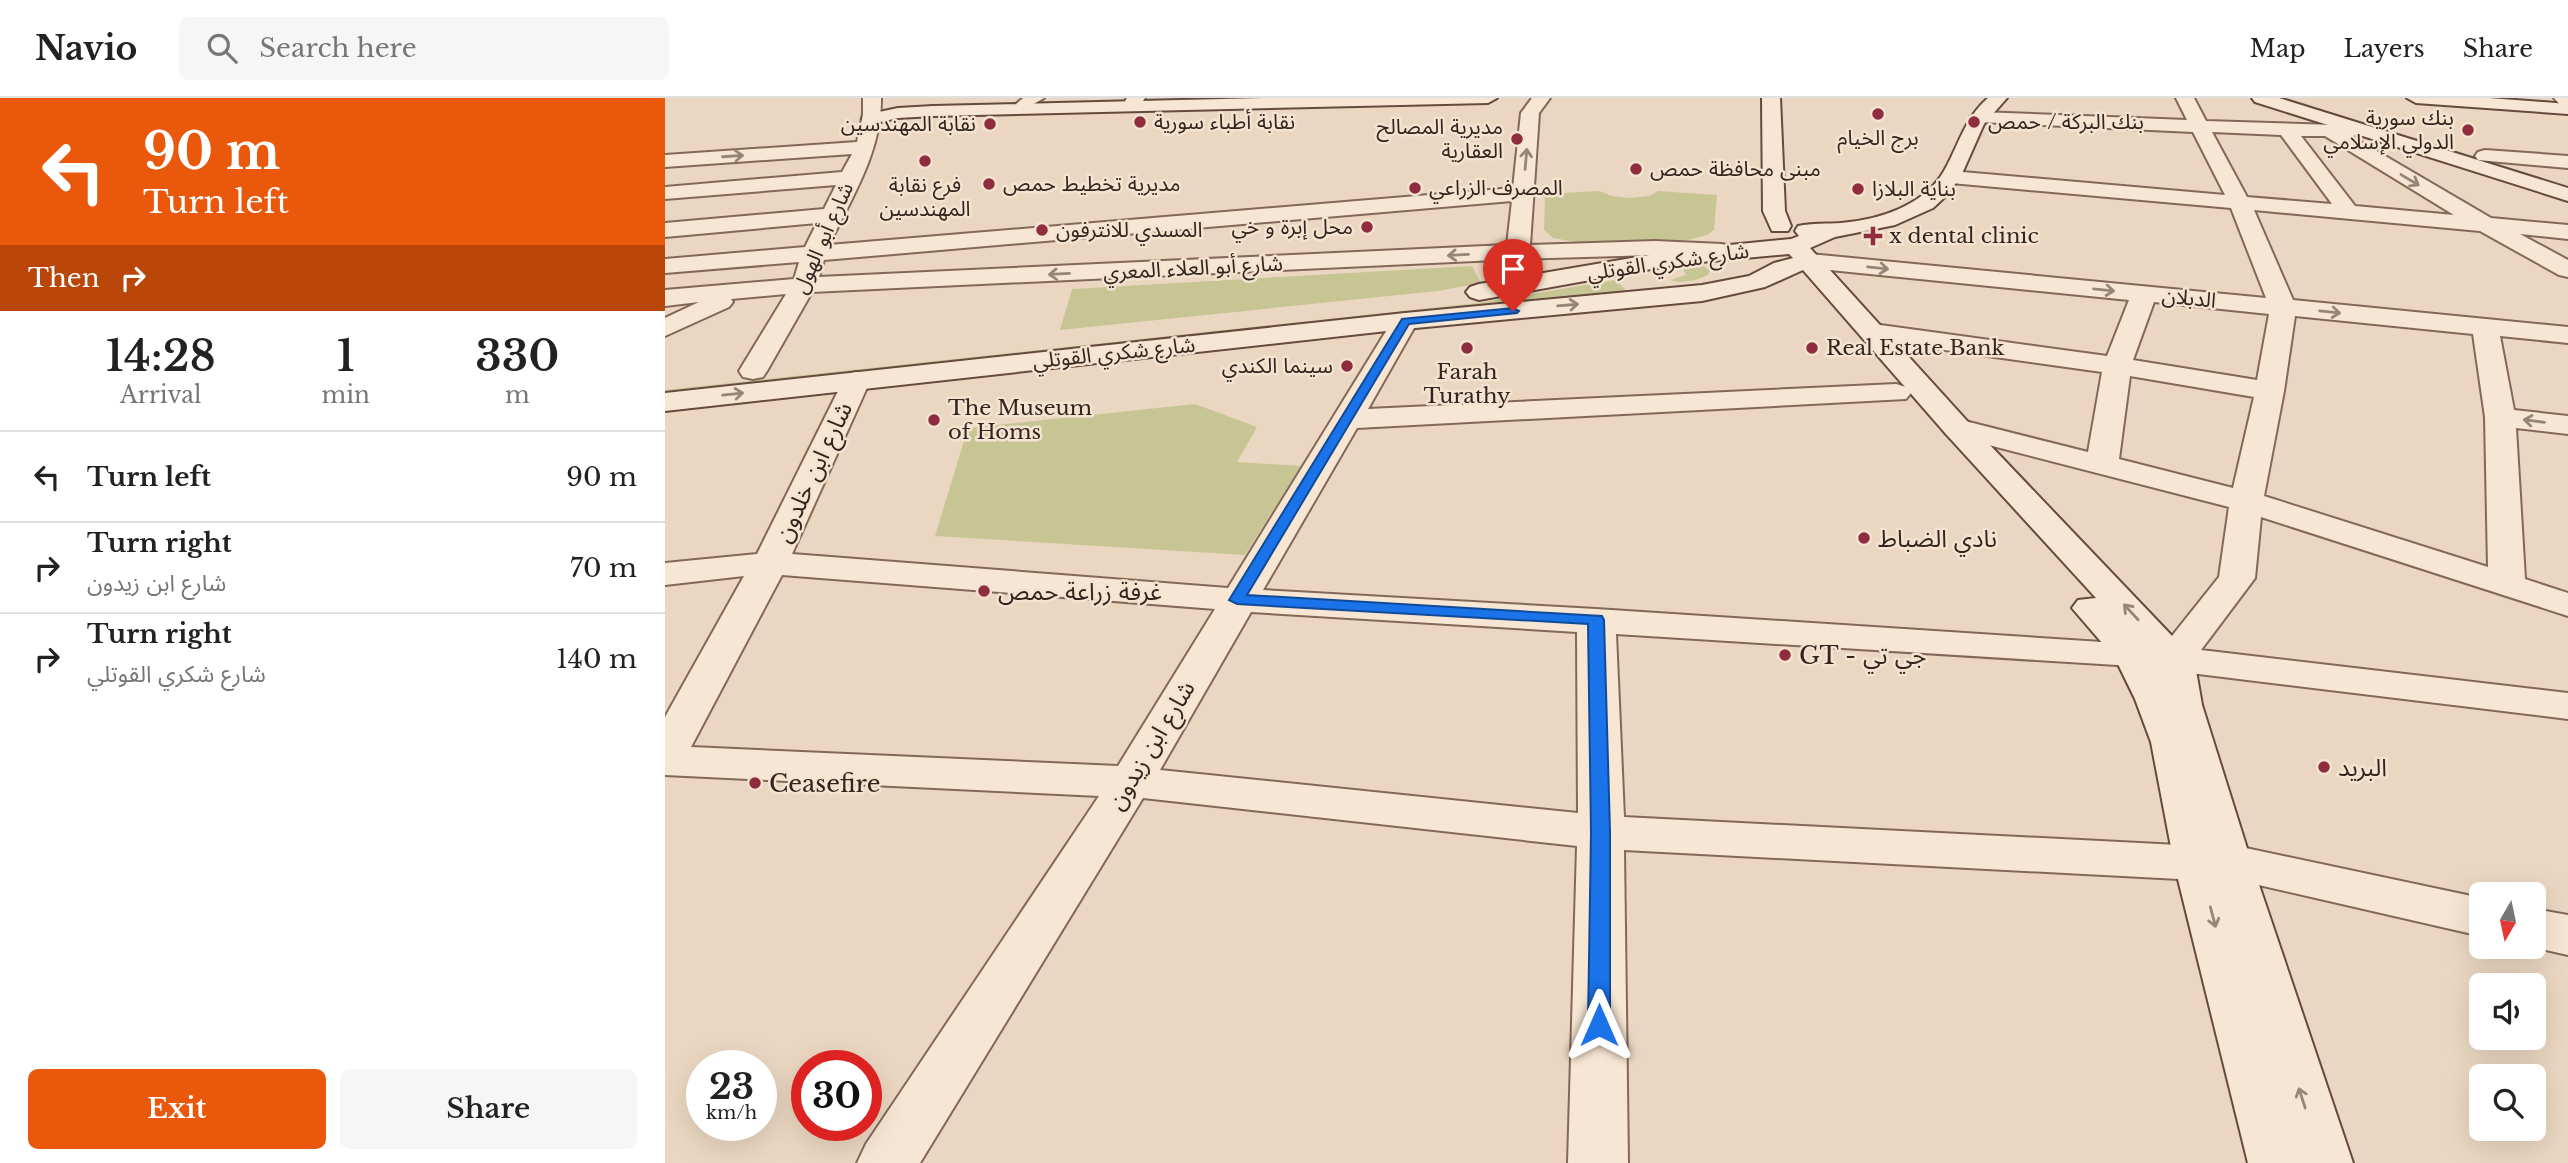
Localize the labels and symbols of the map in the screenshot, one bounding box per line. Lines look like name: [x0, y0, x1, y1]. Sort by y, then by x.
place label: بنك سورية الدولي الإسلامي: [2323, 105, 2454, 158]
marker: برج الخيام: [1870, 106, 1886, 122]
place label: نقابة أطباء سورية: [1154, 109, 1295, 135]
place label: بنك البركة / حمص: [1988, 109, 2144, 135]
place label: نقابة المهندسين: [841, 111, 976, 137]
marker: نقابة أطباء سورية: [1132, 114, 1148, 130]
place label: مديرية المصالح العقارية: [1377, 114, 1503, 164]
marker: بنك البركة / حمص: [1966, 114, 1982, 130]
marker: نقابة المهندسين: [982, 116, 998, 132]
marker: بنك سورية الدولي الإسلامي: [2460, 122, 2476, 138]
place label: برج الخيام: [1837, 125, 1919, 154]
marker: مديرية المصالح العقارية: [1509, 131, 1525, 147]
one-way arrow: [721, 149, 744, 162]
one-way arrow: [1520, 149, 1533, 171]
marker: فرع نقابة المهندسين: [917, 153, 933, 169]
place label: مبنى محافظة حمص: [1650, 156, 1821, 182]
marker: مبنى محافظة حمص: [1628, 161, 1644, 177]
place label: مديرية تخطيط حمص: [1003, 171, 1180, 197]
place label: فرع نقابة المهندسين: [879, 172, 971, 222]
one-way arrow: [2400, 173, 2420, 187]
place label: المصرف الزراعي: [1429, 175, 1563, 204]
marker: مديرية تخطيط حمص: [981, 176, 997, 192]
place label: بناية البلازا: [1872, 176, 1956, 202]
street label: شارع أبو الهول: [787, 178, 861, 298]
marker: المصرف الزراعي: [1407, 180, 1423, 196]
marker: بناية البلازا: [1850, 181, 1866, 197]
place label: محل إبرة و خي: [1231, 214, 1353, 243]
place label: المسدي للانترفون: [1056, 217, 1203, 246]
marker: محل إبرة و خي: [1359, 219, 1375, 235]
marker: المسدي للانترفون: [1034, 222, 1050, 238]
place label: x dental clinic: [1889, 223, 2039, 249]
marker: x dental clinic: [1863, 226, 1883, 246]
street label: شارع شكري القوتلي: [1585, 238, 1751, 289]
pin: [1483, 239, 1543, 311]
one-way arrow: [1447, 248, 1470, 261]
street label: شارع أبو العلاء المعري: [1102, 250, 1284, 289]
one-way arrow: [1866, 261, 1888, 274]
one-way arrow: [1048, 268, 1071, 281]
street label: الدبلان: [2161, 282, 2217, 314]
one-way arrow: [2092, 284, 2115, 297]
one-way arrow: [1556, 299, 1579, 312]
one-way arrow: [2319, 306, 2341, 319]
street label: شارع شكري القوتلي: [1031, 332, 1197, 377]
place label: Real Estate Bank: [1826, 335, 2004, 361]
marker: Farah Turathy: [1459, 340, 1475, 356]
marker: Real Estate Bank: [1804, 340, 1820, 356]
place label: سينما الكندي: [1222, 353, 1333, 382]
marker: سينما الكندي: [1339, 358, 1355, 374]
place label: Farah Turathy: [1424, 359, 1511, 409]
one-way arrow: [721, 388, 744, 401]
place label: The Museum of Homs: [948, 395, 1093, 445]
street label: شارع ابن خلدون: [768, 397, 861, 548]
marker: The Museum of Homs: [926, 412, 942, 428]
one-way arrow: [2523, 415, 2546, 428]
place label: نادي الضباط: [1878, 524, 1997, 557]
marker: نادي الضباط: [1856, 530, 1872, 546]
place label: غرفة زراعة حمص: [998, 577, 1162, 606]
marker: غرفة زراعة حمص: [976, 583, 992, 599]
one-way arrow: [2122, 604, 2139, 621]
place label: GT - جي تي: [1799, 641, 1926, 674]
marker: GT - جي تي: [1777, 647, 1793, 663]
street label: شارع ابن زيدون: [1101, 675, 1203, 816]
place label: البريد: [2338, 753, 2387, 782]
marker: البريد: [2316, 759, 2332, 775]
place label: Ceasefire: [769, 769, 881, 798]
marker: Ceasefire: [747, 775, 763, 791]
north arrow: [2469, 882, 2546, 959]
one-way arrow: [2207, 905, 2220, 928]
position arrow: [1562, 988, 1636, 1062]
speed limit sign: 30: [791, 1050, 882, 1141]
one-way arrow: [2295, 1087, 2308, 1109]

